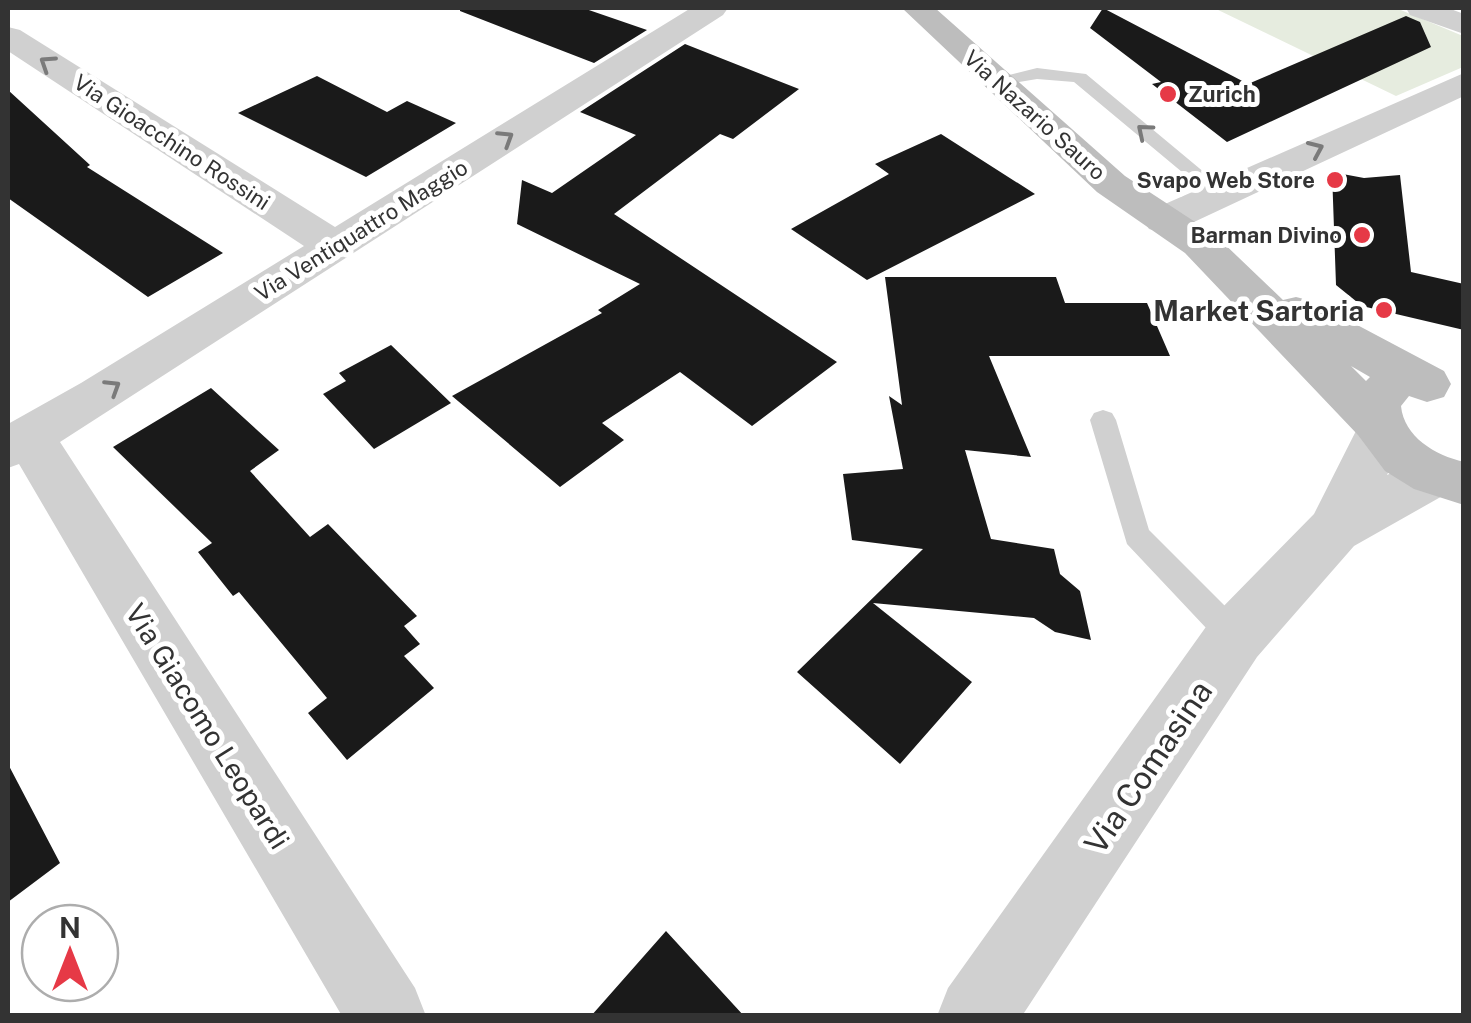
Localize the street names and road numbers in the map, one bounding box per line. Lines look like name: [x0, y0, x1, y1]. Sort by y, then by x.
street label: Via Nazario Sauro: [959, 45, 1111, 185]
street label: Via Gioacchino Rossini: [69, 69, 275, 215]
street label: Via Ventiquattro Maggio: [250, 154, 472, 306]
street label: Via Giacomo Leopardi: [119, 597, 297, 855]
street label: Via Comasina: [1077, 674, 1219, 860]

